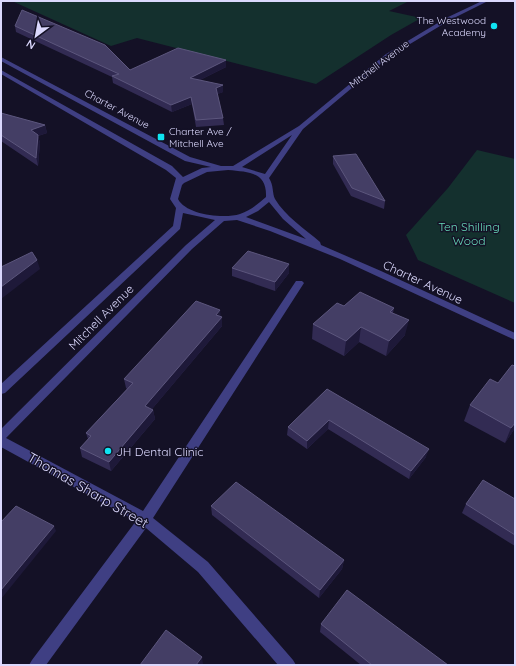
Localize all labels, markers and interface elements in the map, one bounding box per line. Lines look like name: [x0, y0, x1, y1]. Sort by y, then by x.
place label: The Westwood Academy: [417, 14, 486, 39]
north arrow: [16, 16, 56, 56]
marker: The Westwood Academy: [489, 21, 499, 31]
text: N: [24, 36, 38, 53]
street label: Mitchell Avenue: [346, 37, 412, 91]
street label: Charter Avenue: [82, 86, 152, 132]
place label: Charter Ave / Mitchell Ave: [169, 125, 232, 150]
marker: Charter Ave / Mitchell Ave: [156, 132, 166, 142]
park label: Ten Shilling Wood: [438, 219, 500, 248]
street label: Charter Avenue: [381, 257, 465, 307]
street label: Mitchell Avenue: [65, 281, 137, 353]
place label: JH Dental Clinic: [116, 444, 203, 459]
marker: JH Dental Clinic: [103, 446, 113, 456]
street label: Thomas Sharp Street: [24, 448, 152, 532]

